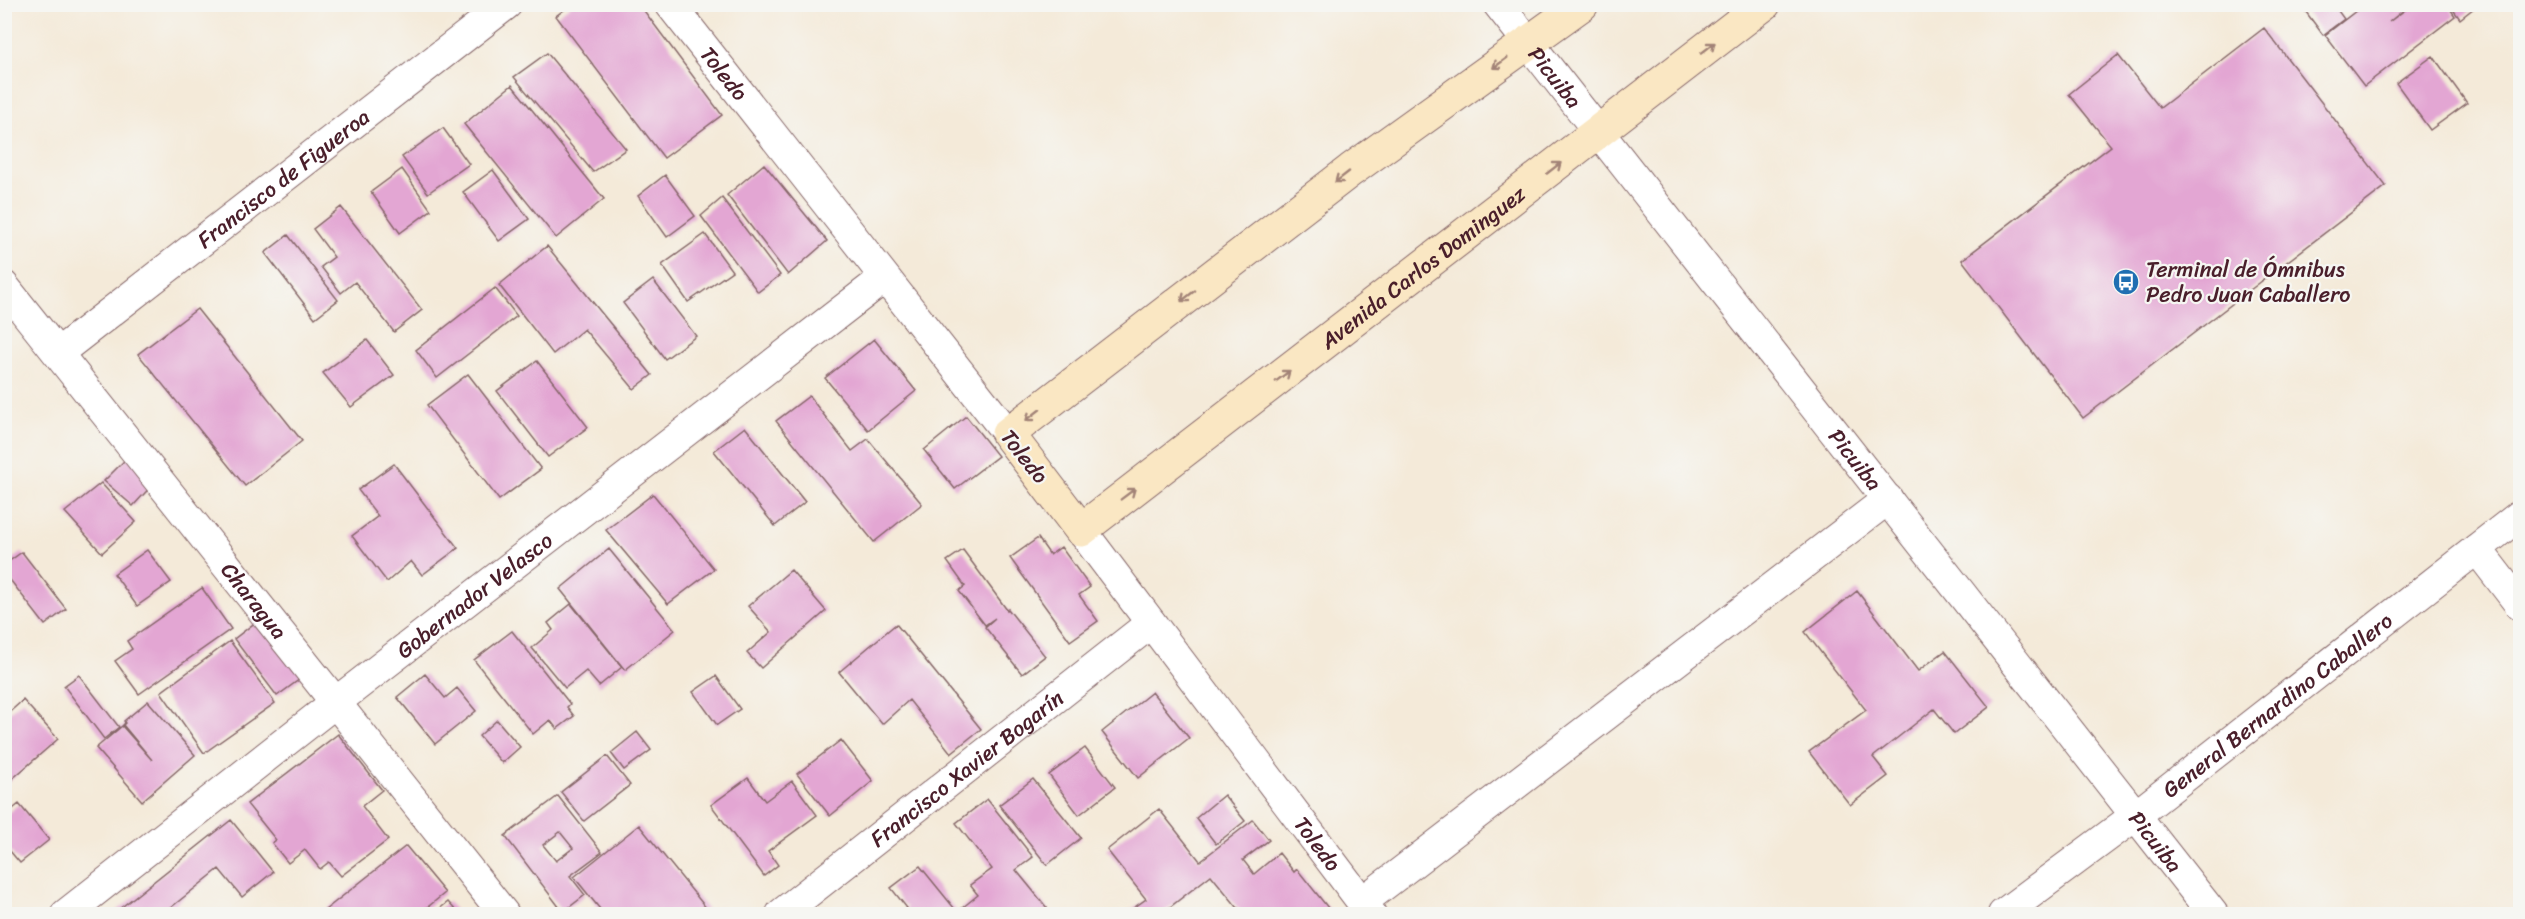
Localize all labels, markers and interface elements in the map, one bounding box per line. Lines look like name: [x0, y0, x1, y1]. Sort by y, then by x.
street label: Toledo: [690, 37, 758, 110]
street label: Picuiba: [1518, 37, 1592, 117]
one-way arrow: [1699, 41, 1715, 54]
one-way arrow: [1493, 57, 1509, 69]
street label: Francisco de Figueroa: [188, 98, 379, 259]
one-way arrow: [1545, 161, 1561, 174]
one-way arrow: [1334, 170, 1350, 183]
street label: Avenida Carlos Dominguez: [1311, 175, 1535, 360]
place label: Terminal de Ómnibus Pedro Juan Caballero: [2146, 250, 2350, 314]
bus stop icon: Terminal de Ómnibus Pedro Juan Caballero: [2111, 267, 2141, 297]
one-way arrow: [1180, 290, 1196, 302]
one-way arrow: [1274, 370, 1290, 383]
one-way arrow: [1026, 409, 1042, 421]
street label: Toledo: [990, 420, 1059, 493]
street label: Picuiba: [1818, 420, 1893, 500]
one-way arrow: [1119, 488, 1135, 501]
street label: Gobernador Velasco: [387, 522, 562, 669]
street label: Charagua: [211, 553, 297, 648]
street label: General Bernardino Caballero: [2153, 602, 2402, 808]
street label: Francisco Xavier Bogarín: [861, 679, 1073, 858]
street label: Picuiba: [2118, 802, 2193, 882]
street label: Toledo: [1283, 808, 1352, 880]

